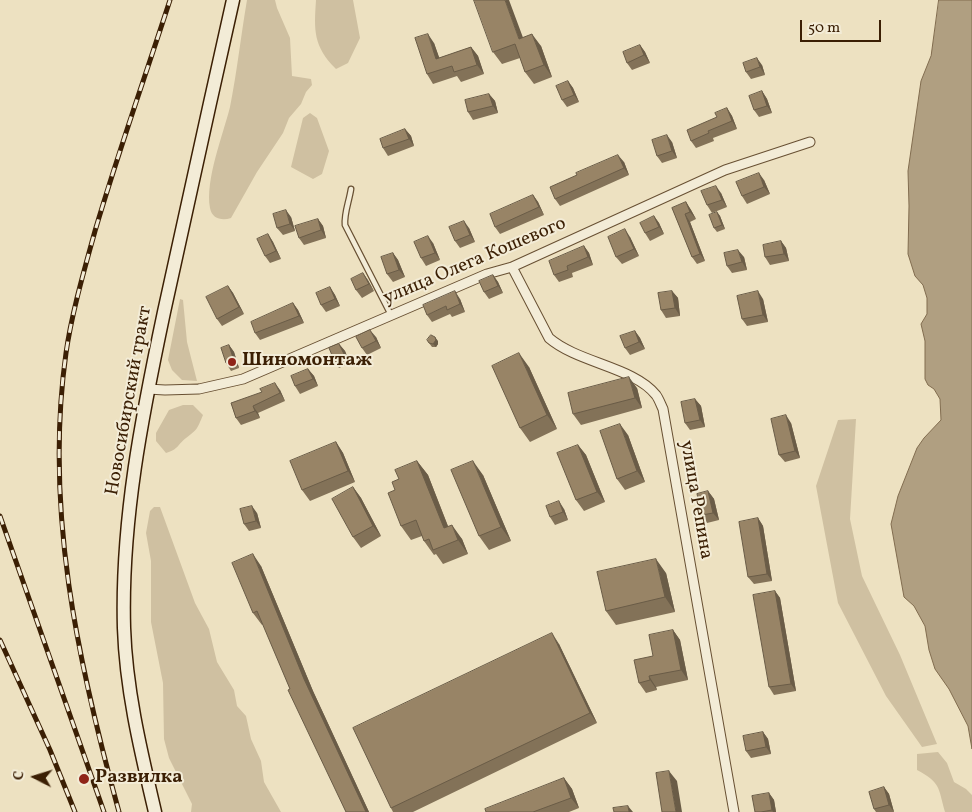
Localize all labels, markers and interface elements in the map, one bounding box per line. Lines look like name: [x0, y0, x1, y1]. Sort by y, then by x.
scale bar: [802, 10, 883, 42]
text: 50 m: [808, 18, 840, 39]
street label: улица Олега Кошевого: [380, 213, 570, 311]
street label: Новосибирский тракт: [102, 305, 158, 497]
place label: Шиномонтаж: [242, 351, 372, 373]
marker: Шиномонтаж: [226, 356, 238, 368]
street label: улица Репина: [673, 439, 717, 561]
north arrow: [10, 752, 60, 802]
place label: Развилка: [95, 768, 183, 790]
text: С: [10, 770, 29, 781]
marker: Развилка: [77, 772, 91, 786]

